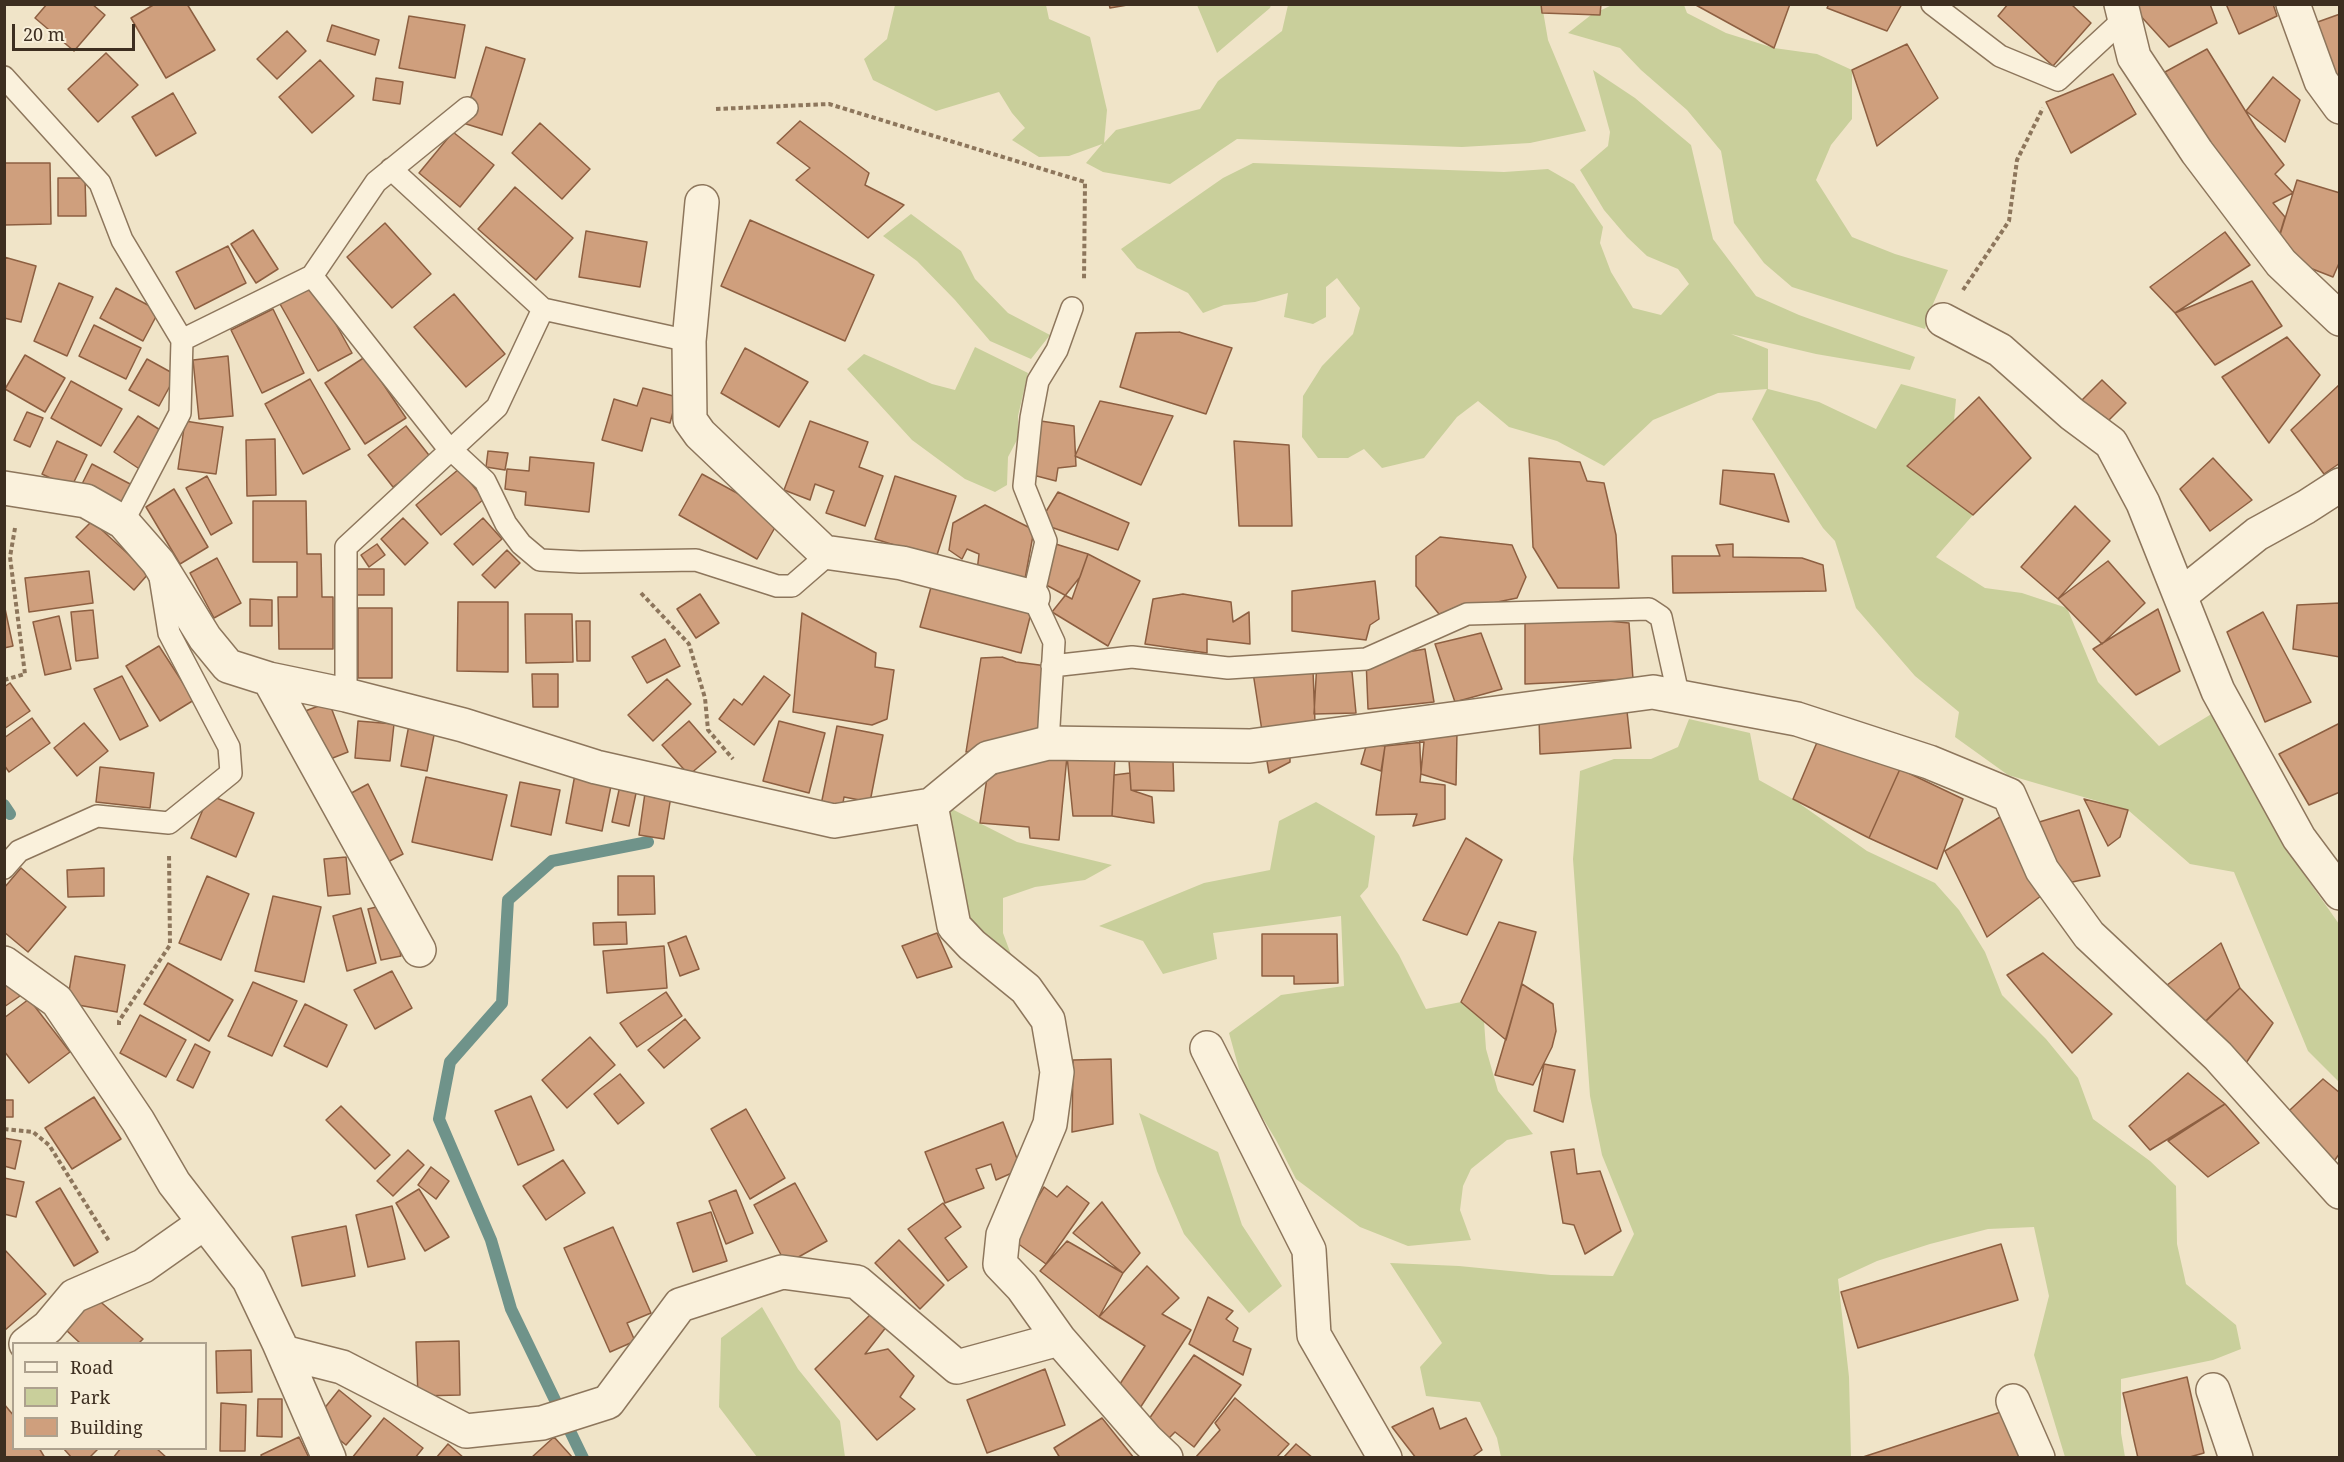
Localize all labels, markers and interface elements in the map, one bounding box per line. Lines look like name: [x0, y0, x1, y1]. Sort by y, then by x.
scale bar: [15, 12, 138, 50]
text: 20 m: [23, 22, 65, 46]
legend: [12, 1342, 207, 1450]
text: Road: [70, 1355, 113, 1379]
text: Park: [70, 1385, 110, 1409]
text: Building: [70, 1415, 143, 1439]

